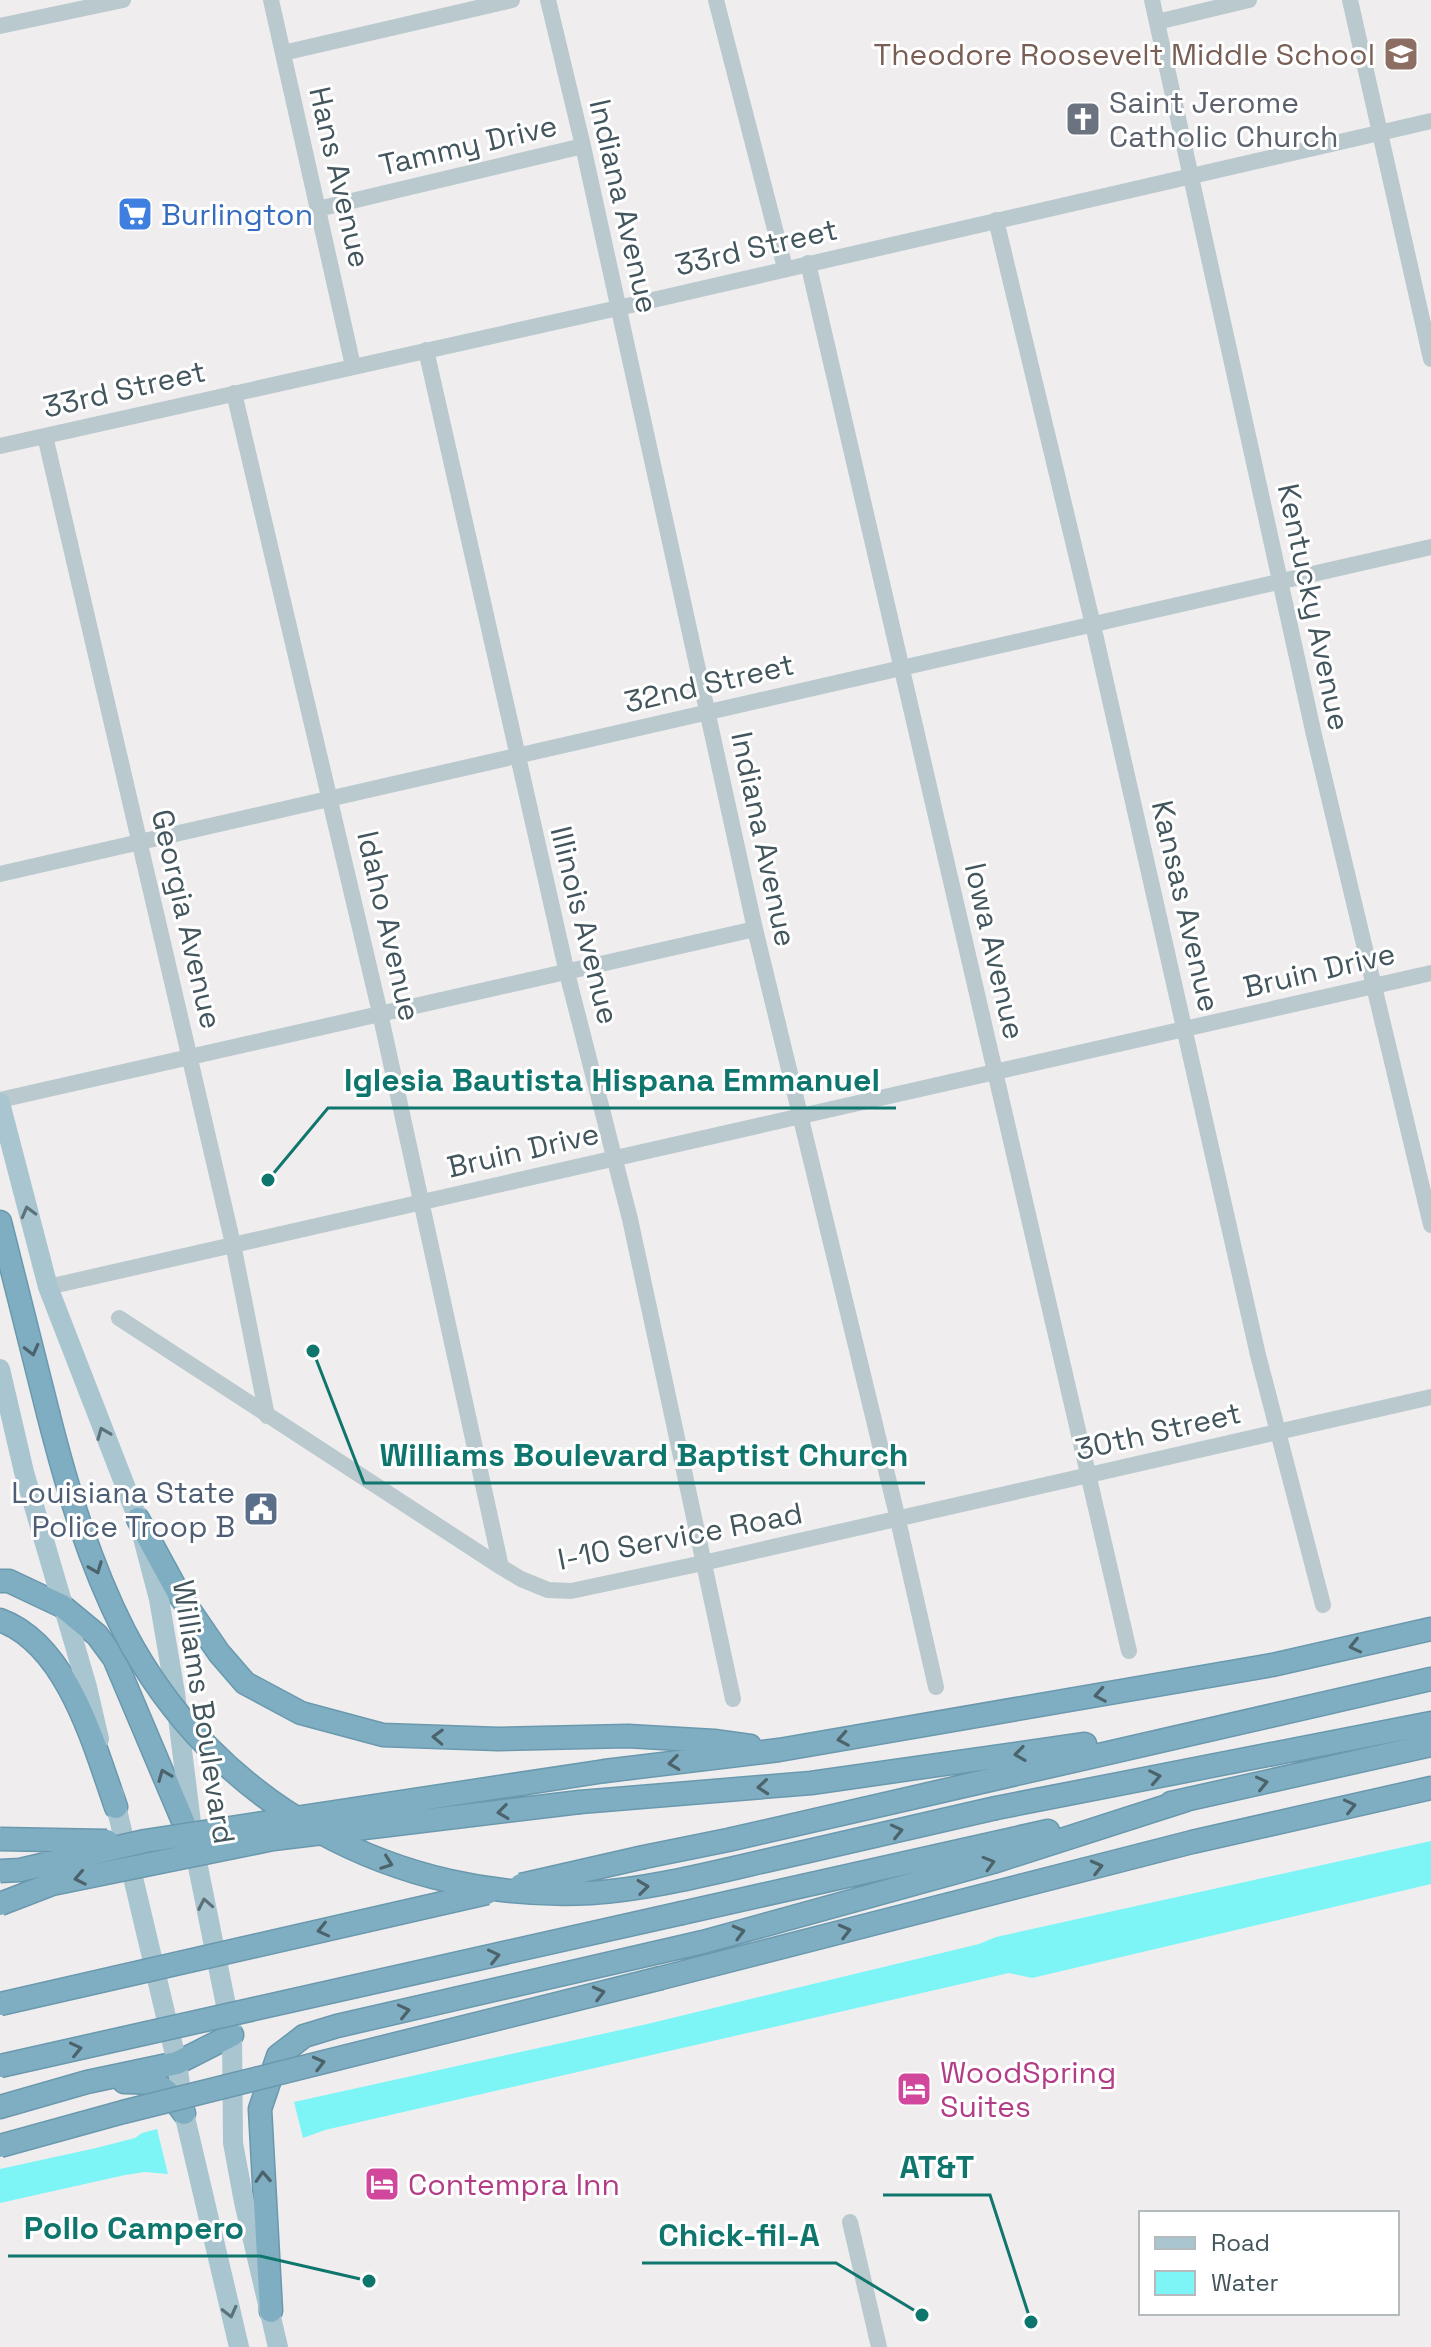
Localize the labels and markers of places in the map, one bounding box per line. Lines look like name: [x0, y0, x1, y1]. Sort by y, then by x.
place label: Theodore Roosevelt Middle School: [874, 35, 1375, 74]
school or university icon: Theodore Roosevelt Middle School: [1382, 35, 1420, 73]
place label: Saint Jerome Catholic Church: [1109, 83, 1339, 156]
church icon: Saint Jerome Catholic Church: [1064, 100, 1102, 138]
supermarket icon: Burlington: [116, 195, 154, 233]
place label: Burlington: [161, 195, 313, 234]
callout: Iglesia Bautista Hispana Emmanuel: [328, 1052, 896, 1108]
callout: Williams Boulevard Baptist Church: [364, 1427, 925, 1483]
place label: Louisiana State Police Troop B: [11, 1473, 235, 1546]
public building icon: Louisiana State Police Troop B: [242, 1490, 280, 1528]
place label: WoodSpring Suites: [940, 2053, 1116, 2126]
hotel icon: WoodSpring Suites: [895, 2070, 933, 2108]
callout: AT&T: [883, 2139, 990, 2195]
hotel icon: Contempra Inn: [363, 2165, 401, 2203]
place label: Contempra Inn: [408, 2165, 620, 2204]
callout: Pollo Campero: [8, 2200, 260, 2256]
callout: Chick-fil-A: [642, 2207, 836, 2263]

